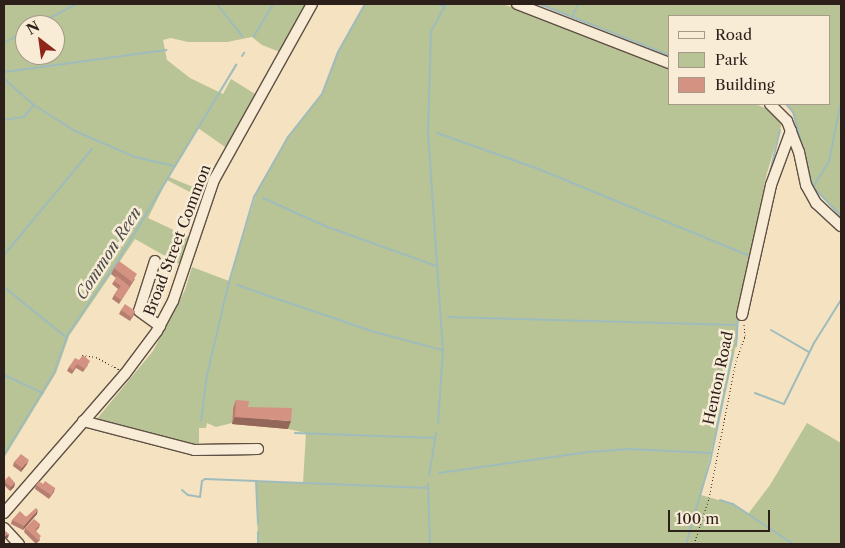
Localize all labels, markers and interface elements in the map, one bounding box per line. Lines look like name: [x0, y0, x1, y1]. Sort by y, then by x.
north arrow: [15, 15, 65, 65]
legend: [668, 15, 830, 105]
text: N: [23, 17, 43, 39]
text: Road: [715, 25, 752, 44]
text: Park: [715, 50, 748, 69]
text: Building: [715, 75, 775, 94]
street label: Broad Street Common: [140, 162, 214, 318]
water label: Common Reen: [71, 203, 145, 303]
street label: Henton Road: [699, 330, 737, 426]
scale bar: [670, 500, 772, 532]
text: 100 m: [676, 509, 719, 528]

